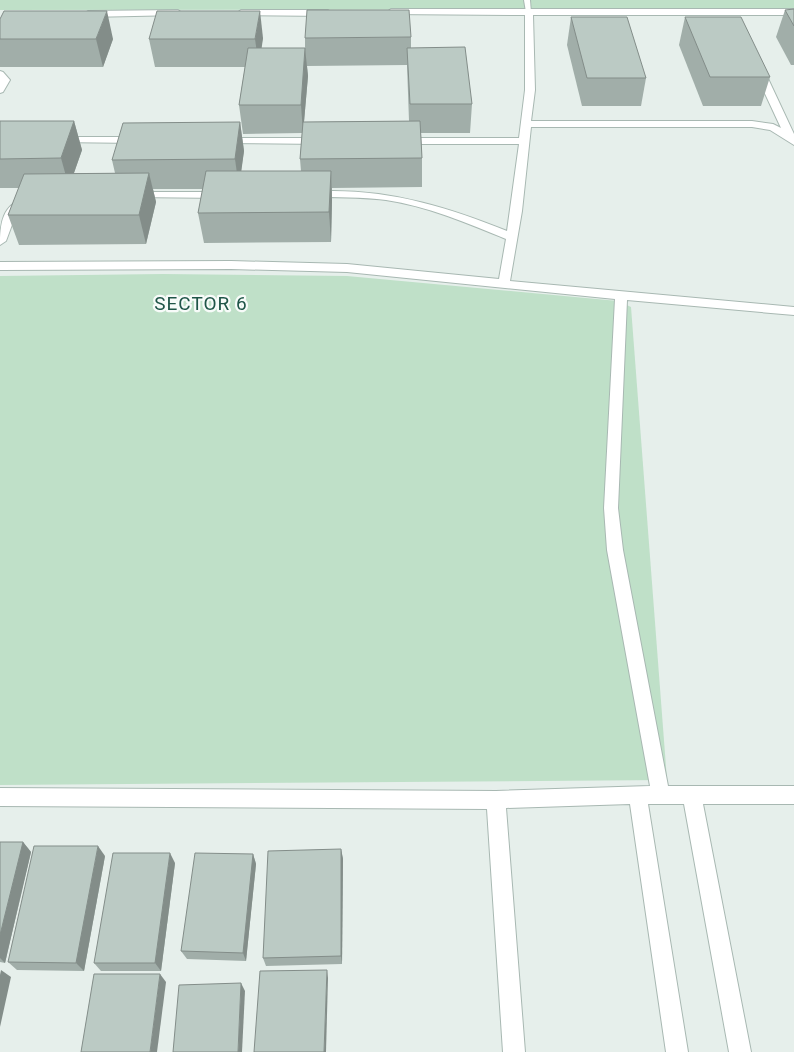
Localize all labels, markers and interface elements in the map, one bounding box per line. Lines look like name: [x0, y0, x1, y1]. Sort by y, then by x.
district label: SECTOR 6: [154, 292, 248, 315]

